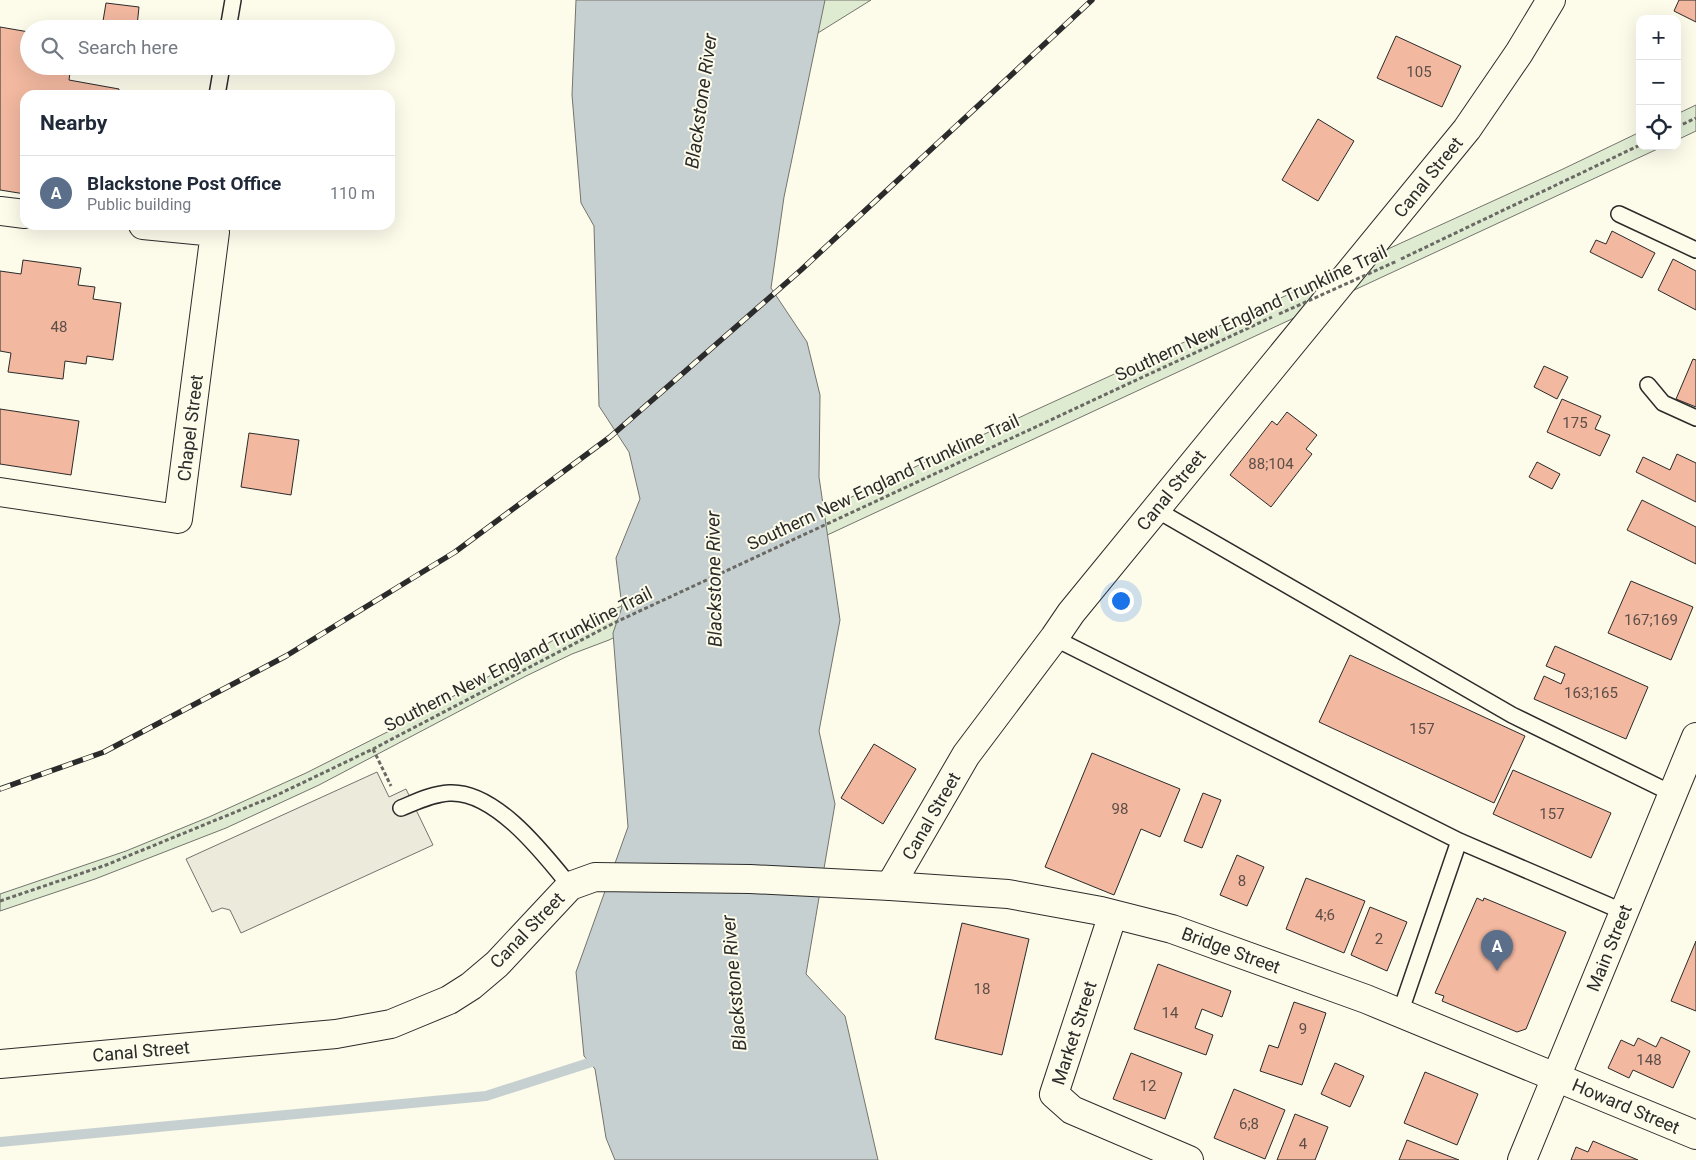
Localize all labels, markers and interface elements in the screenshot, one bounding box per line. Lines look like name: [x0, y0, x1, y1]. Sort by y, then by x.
map controls: [1636, 15, 1681, 150]
button: +: [1636, 15, 1681, 60]
search box: [20, 20, 395, 75]
water label: Blackstone River: [680, 31, 722, 170]
icon: search: [38, 34, 66, 62]
text: Search here: [78, 36, 178, 59]
button: −: [1636, 60, 1681, 105]
house number: 105: [1406, 63, 1432, 81]
button: locate: [1636, 105, 1681, 150]
text: Nearby: [40, 111, 107, 135]
street label: Canal Street: [1389, 132, 1467, 222]
text: Blackstone Post Office: [87, 172, 281, 195]
text: A: [51, 184, 61, 203]
text: 110 m: [330, 184, 375, 203]
text: Public building: [87, 195, 191, 214]
street label: Southern New England Trunkline Trail: [1112, 241, 1390, 385]
house number: 48: [51, 318, 67, 336]
street label: Chapel Street: [173, 373, 207, 483]
street label: Southern New England Trunkline Trail: [744, 410, 1022, 554]
house number: 175: [1562, 414, 1588, 432]
street label: Canal Street: [1132, 445, 1210, 535]
house number: 88;104: [1248, 455, 1294, 473]
water label: Blackstone River: [701, 510, 727, 647]
street label: Southern New England Trunkline Trail: [381, 582, 655, 736]
your location: [1108, 588, 1134, 614]
house number: 167;169: [1624, 611, 1678, 629]
house number: 163;165: [1564, 684, 1618, 702]
house number: 157: [1409, 720, 1435, 738]
street label: Canal Street: [898, 768, 965, 864]
house number: 98: [1112, 800, 1128, 818]
house number: 157: [1539, 805, 1565, 823]
house number: 8: [1238, 872, 1246, 890]
street label: Canal Street: [486, 888, 569, 972]
street label: Main Street: [1582, 901, 1636, 994]
house number: 4;6: [1315, 906, 1335, 924]
water label: Blackstone River: [717, 913, 751, 1052]
street label: Bridge Street: [1179, 922, 1283, 978]
house number: 2: [1375, 930, 1383, 948]
pin: A: [1481, 930, 1513, 971]
street label: Market Street: [1047, 978, 1101, 1088]
house number: 18: [974, 980, 990, 998]
house number: 14: [1162, 1004, 1179, 1022]
house number: 9: [1299, 1020, 1307, 1038]
street label: Canal Street: [91, 1036, 191, 1066]
house number: 148: [1636, 1051, 1662, 1069]
street label: Howard Street: [1569, 1074, 1683, 1138]
house number: 12: [1140, 1077, 1156, 1095]
house number: 6;8: [1239, 1115, 1259, 1133]
house number: 4: [1299, 1135, 1308, 1153]

